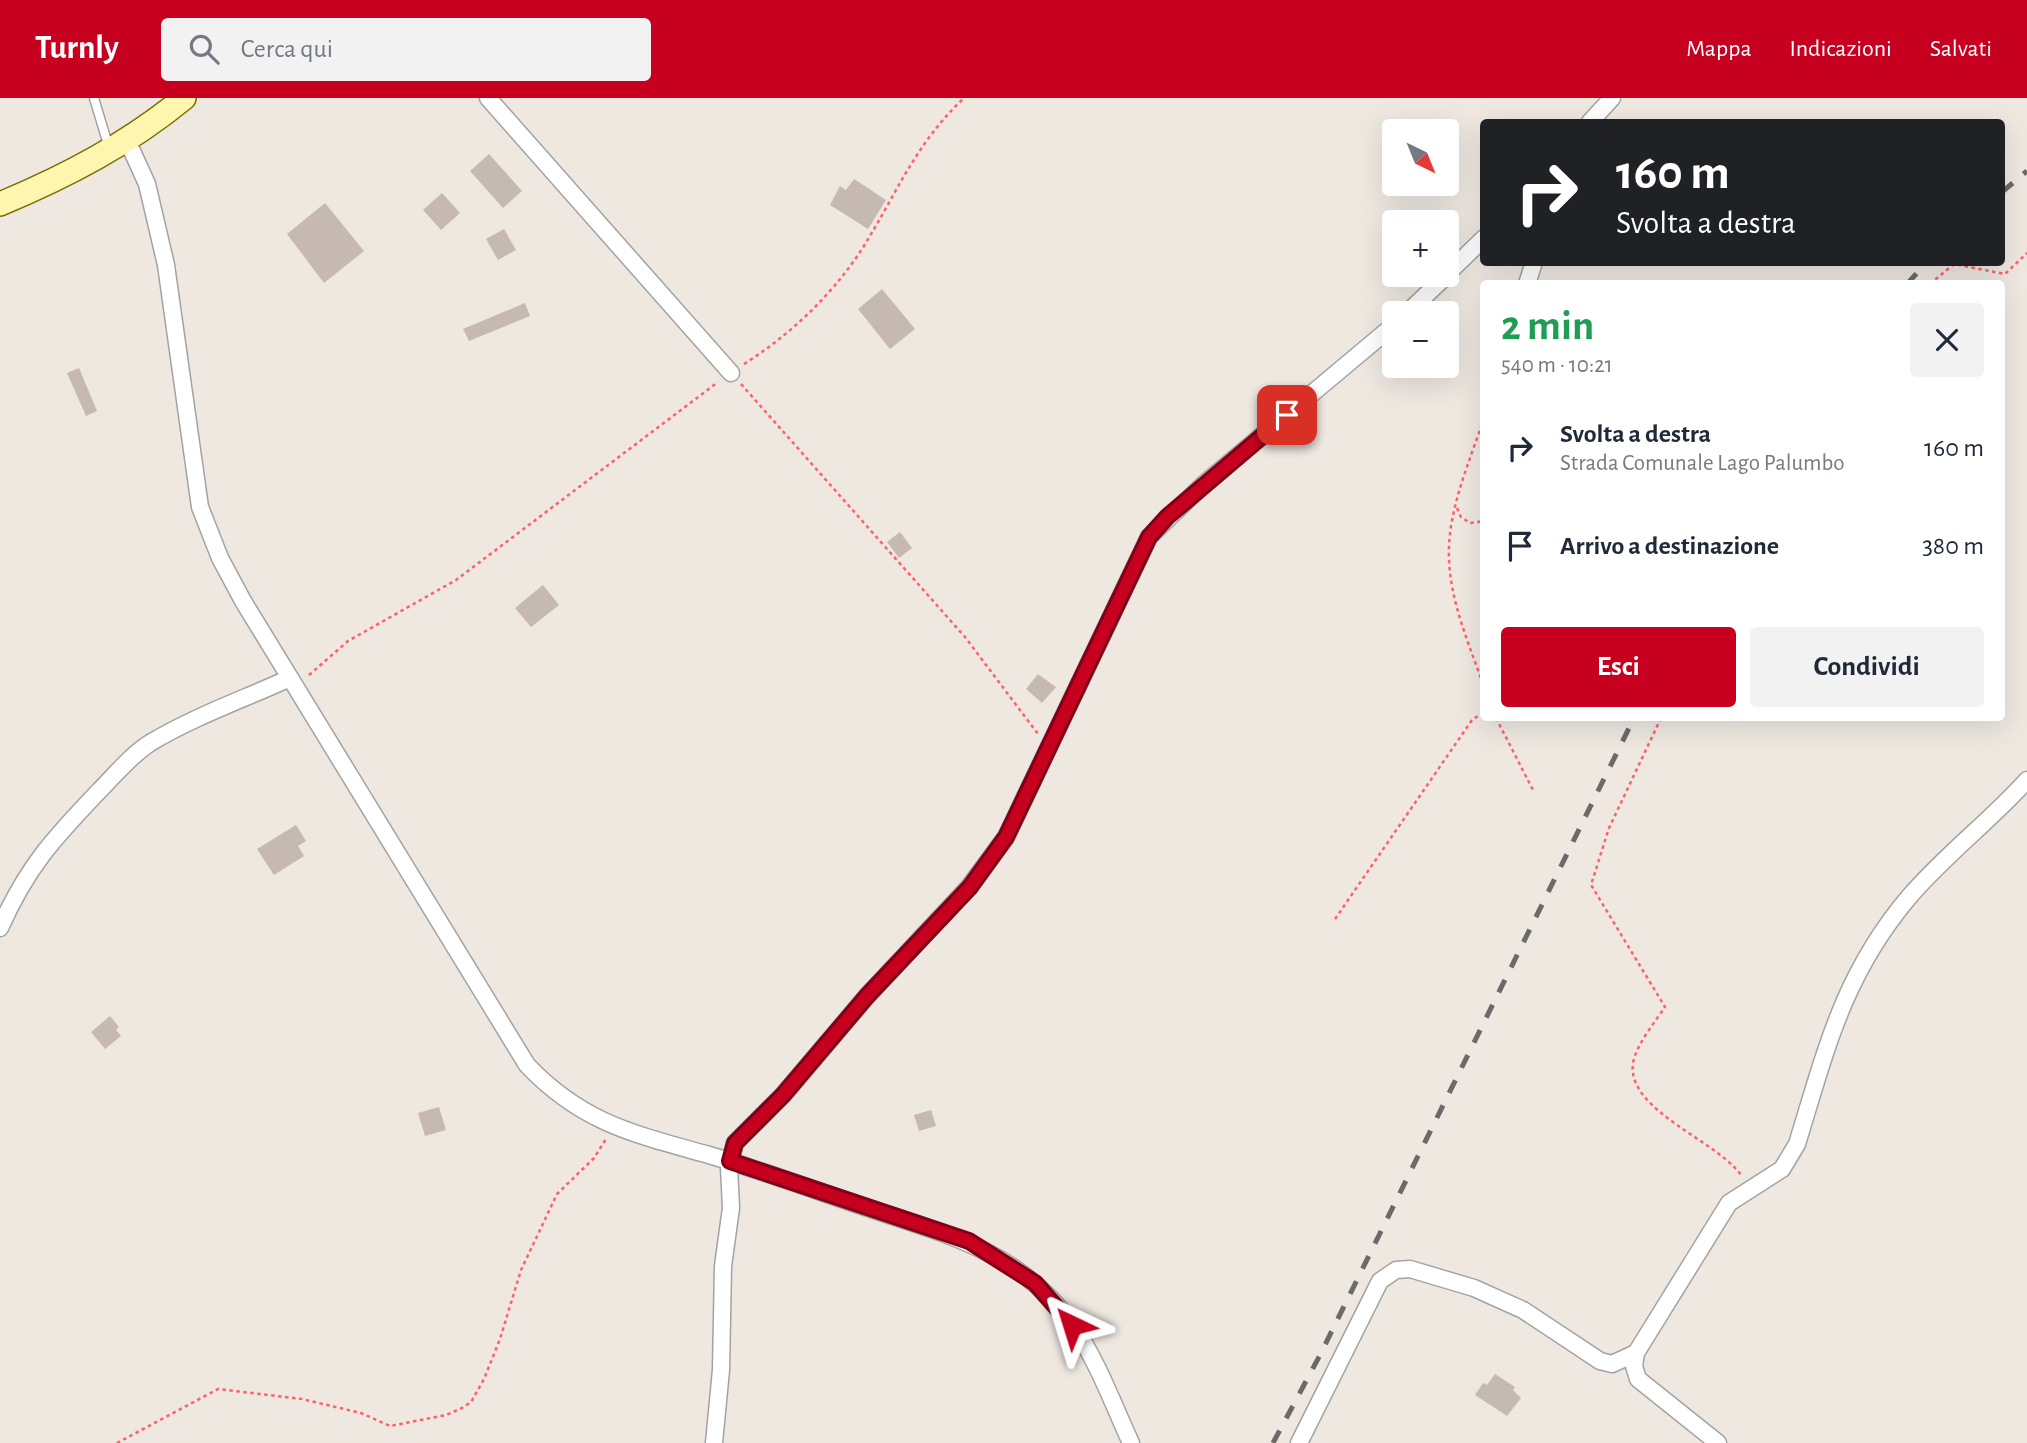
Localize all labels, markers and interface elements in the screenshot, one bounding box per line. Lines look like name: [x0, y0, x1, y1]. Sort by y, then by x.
search box: [161, 18, 651, 81]
icon: search: [185, 30, 223, 68]
text: Turnly: [35, 32, 119, 65]
text: Cerca qui: [241, 36, 333, 62]
text: Mappa: [1686, 37, 1751, 61]
text: Indicazioni: [1789, 37, 1892, 61]
text: Salvati: [1930, 37, 1992, 61]
north arrow: [1382, 119, 1460, 196]
map controls: [1382, 119, 1459, 378]
icon: right: [1501, 147, 1592, 238]
text: 160 m: [1616, 149, 1730, 198]
text: Svolta a destra: [1616, 207, 1796, 239]
button: +: [1382, 210, 1459, 287]
button: −: [1382, 301, 1459, 378]
button: close: [1910, 303, 1984, 377]
text: 2 min: [1501, 305, 1594, 347]
text: 540 m · 10:21: [1501, 354, 1613, 377]
pin: [1257, 385, 1317, 445]
icon: arrive: [1268, 396, 1306, 434]
text: Svolta a destra: [1560, 421, 1711, 447]
icon: right: [1501, 429, 1539, 467]
text: 160 m: [1924, 435, 1984, 461]
text: Strada Comunale Lago Palumbo: [1560, 452, 1845, 475]
icon: arrive: [1501, 527, 1539, 565]
text: Arrivo a destinazione: [1560, 533, 1779, 559]
text: 380 m: [1922, 533, 1984, 559]
button: Esci: [1501, 627, 1736, 707]
button: Condividi: [1750, 627, 1984, 707]
position arrow: [1035, 1288, 1109, 1362]

